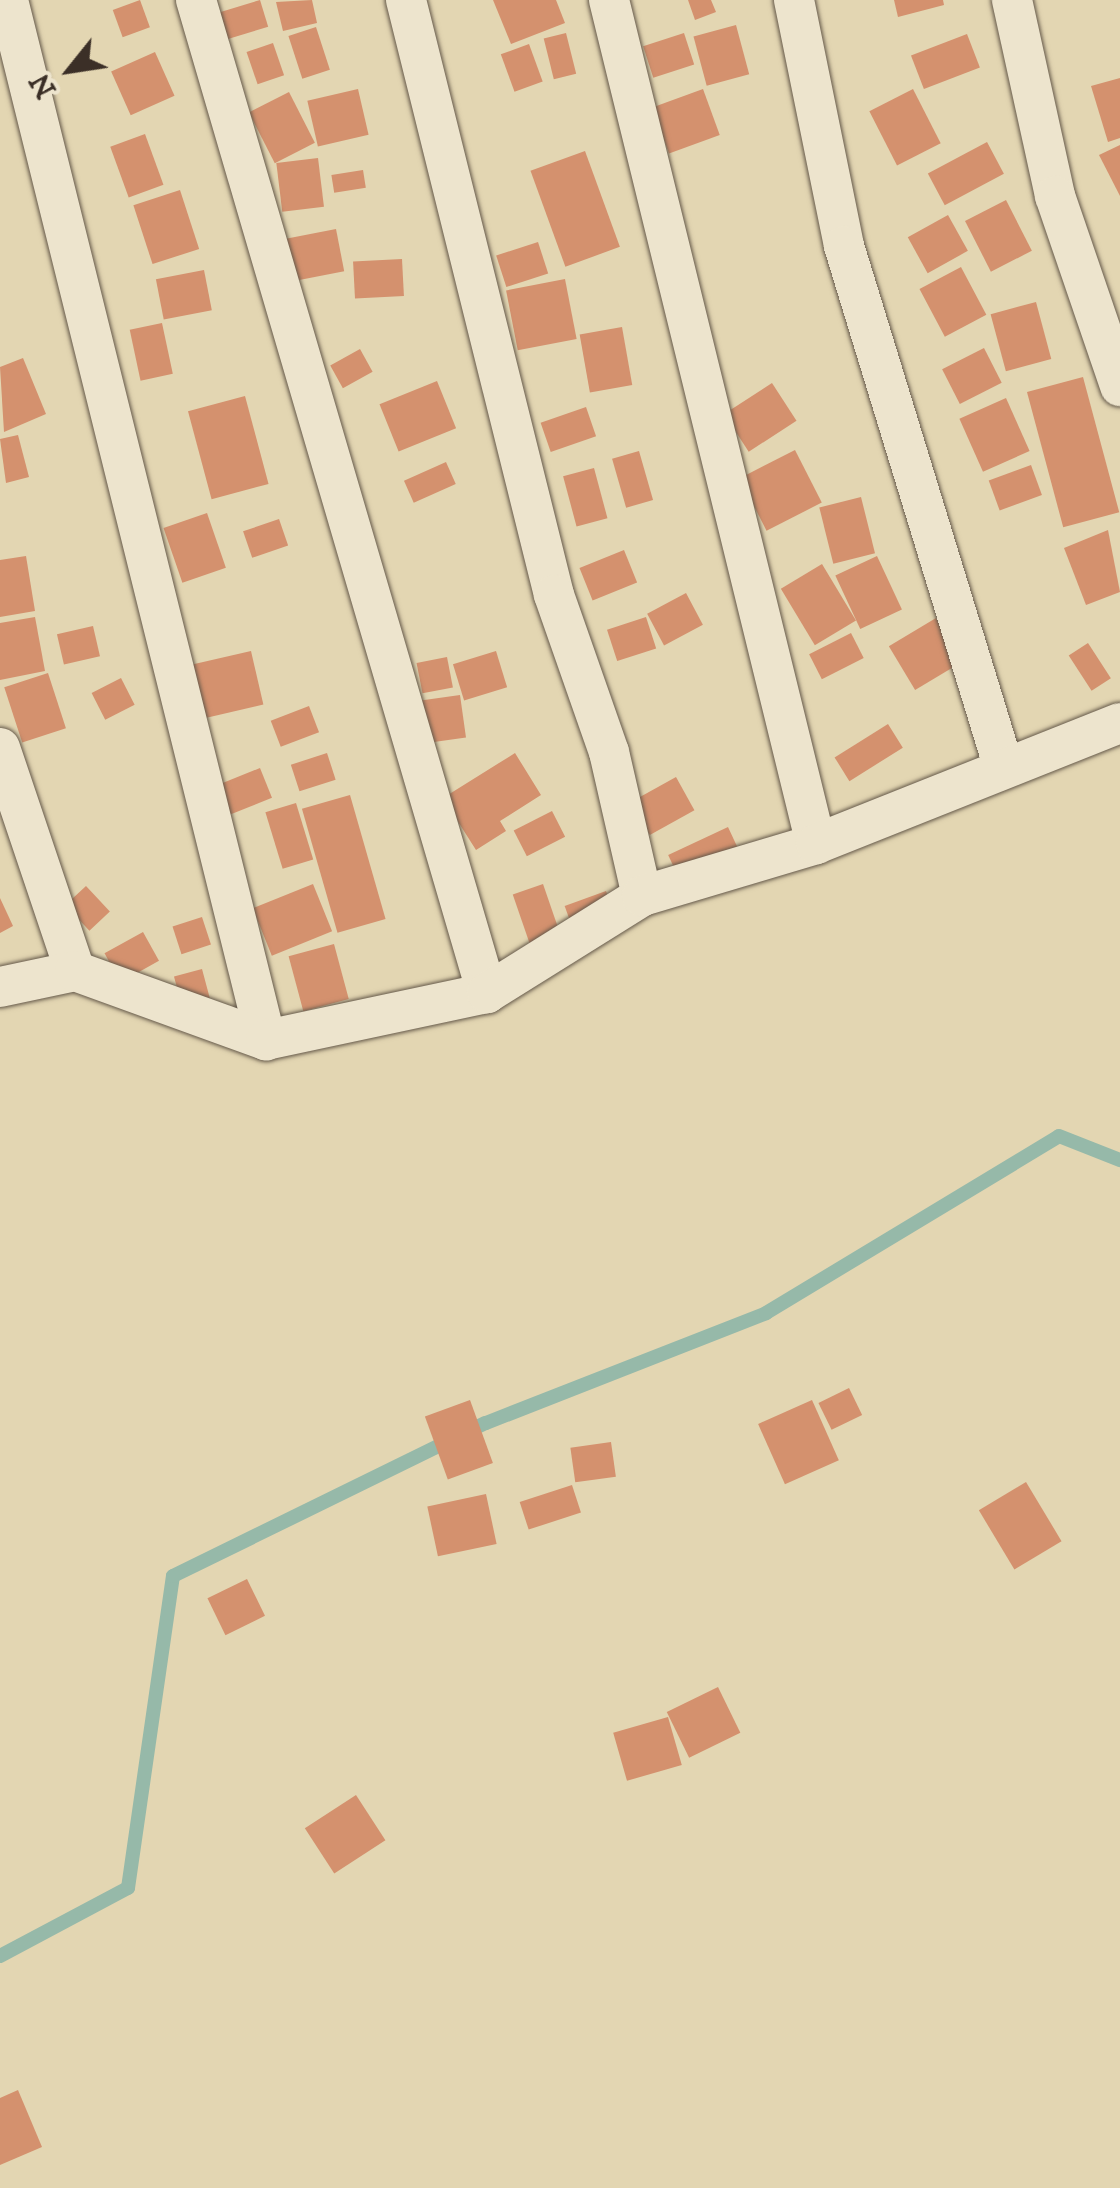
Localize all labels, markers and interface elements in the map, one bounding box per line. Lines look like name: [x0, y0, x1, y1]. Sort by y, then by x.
north arrow: [20, 20, 120, 120]
text: N: [23, 67, 64, 104]

